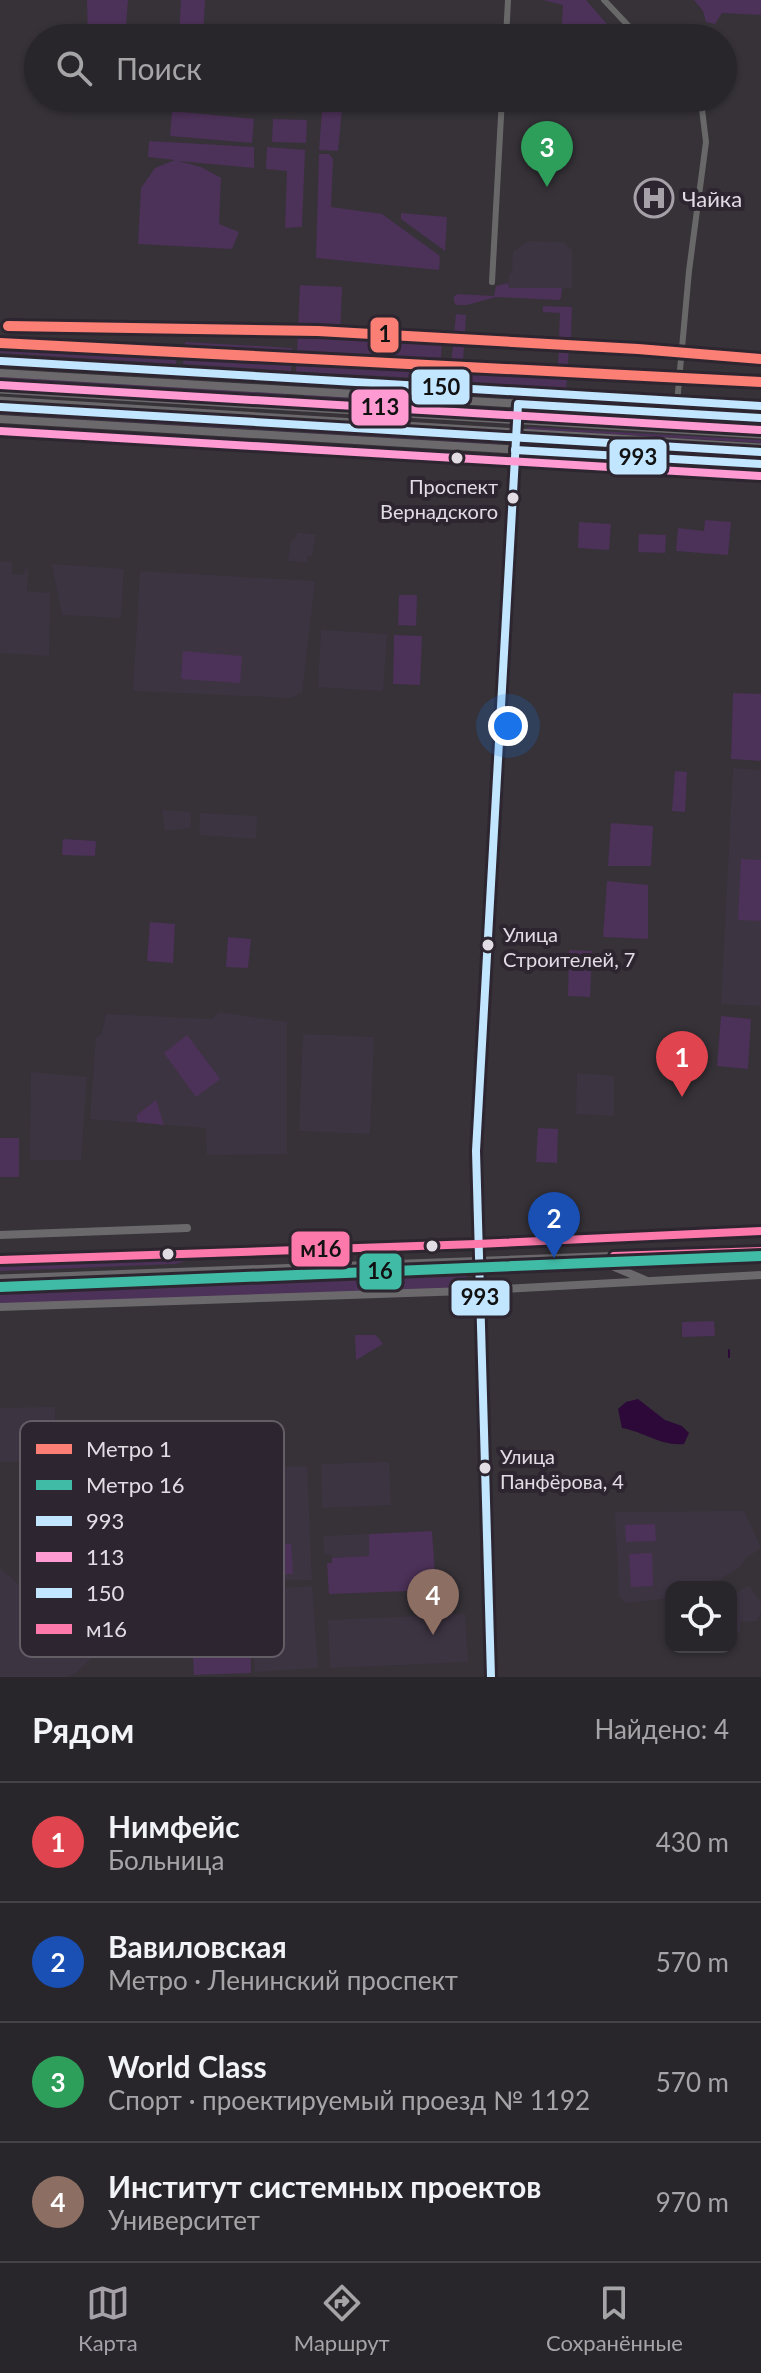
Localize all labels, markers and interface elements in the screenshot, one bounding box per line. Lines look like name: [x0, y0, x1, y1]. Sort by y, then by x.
search box: [24, 24, 737, 112]
icon: search: [52, 46, 96, 90]
text: Поиск: [116, 50, 202, 86]
pin: 3: [521, 121, 573, 187]
hospital icon: Чайка: [633, 177, 675, 219]
place label: Чайка: [682, 185, 742, 212]
line badge: 1: [369, 316, 400, 354]
text: 1: [379, 320, 391, 347]
line badge: 150: [410, 368, 471, 406]
text: 150: [422, 373, 460, 400]
line badge: 113: [350, 388, 410, 427]
text: 113: [361, 393, 399, 420]
line badge: 993: [608, 438, 668, 476]
text: 993: [619, 443, 657, 470]
unlabelled marker: [449, 450, 465, 466]
place label: Проспект Вернадского: [380, 474, 498, 523]
marker: Проспект Вернадского: [505, 490, 521, 506]
your location: [488, 706, 528, 746]
place label: Улица Строителей, 7: [503, 922, 635, 971]
marker: Улица Строителей, 7: [480, 937, 496, 953]
pin: 1: [656, 1031, 708, 1097]
pin: 2: [528, 1192, 580, 1258]
line badge: м16: [290, 1230, 351, 1268]
text: м16: [300, 1235, 342, 1262]
unlabelled marker: [424, 1238, 440, 1254]
unlabelled marker: [160, 1246, 176, 1262]
line badge: 16: [358, 1252, 403, 1291]
text: 16: [367, 1257, 393, 1284]
line badge: 993: [450, 1279, 511, 1317]
text: 993: [461, 1283, 499, 1310]
legend: [20, 1421, 284, 1657]
text: Метро 1: [86, 1435, 172, 1462]
place label: Улица Панфёрова, 4: [500, 1444, 624, 1493]
marker: Улица Панфёрова, 4: [477, 1460, 493, 1476]
text: Метро 16: [86, 1471, 185, 1498]
text: 993: [86, 1507, 124, 1534]
text: 113: [86, 1543, 124, 1570]
pin: 4: [407, 1569, 459, 1635]
text: 150: [86, 1579, 125, 1606]
map controls: [665, 1581, 737, 1653]
button: locate: [665, 1581, 737, 1653]
text: м16: [86, 1615, 127, 1642]
text: Рядом: [32, 1709, 134, 1750]
text: Найдено: 4: [594, 1713, 729, 1745]
text: Нимфейс: [108, 1808, 240, 1844]
text: 1: [50, 1826, 66, 1858]
text: 430 m: [656, 1826, 729, 1858]
text: Больница: [108, 1844, 224, 1876]
text: Вавиловская: [108, 1928, 287, 1964]
text: 2: [50, 1946, 66, 1978]
text: 570 m: [656, 1946, 729, 1978]
text: Метро · Ленинский проспект: [108, 1964, 458, 1996]
text: World Class: [108, 2048, 267, 2084]
text: 3: [50, 2066, 66, 2098]
text: 570 m: [656, 2066, 729, 2098]
text: Спорт · проектируемый проезд № 1192: [108, 2084, 590, 2116]
text: Институт системных проектов: [108, 2168, 541, 2204]
text: 4: [50, 2186, 66, 2218]
text: 970 m: [656, 2186, 729, 2218]
text: Университет: [108, 2204, 260, 2236]
tab: Карта: [78, 2281, 138, 2356]
tab: Маршрут: [294, 2281, 390, 2356]
tab: Сохранённые: [546, 2281, 683, 2356]

